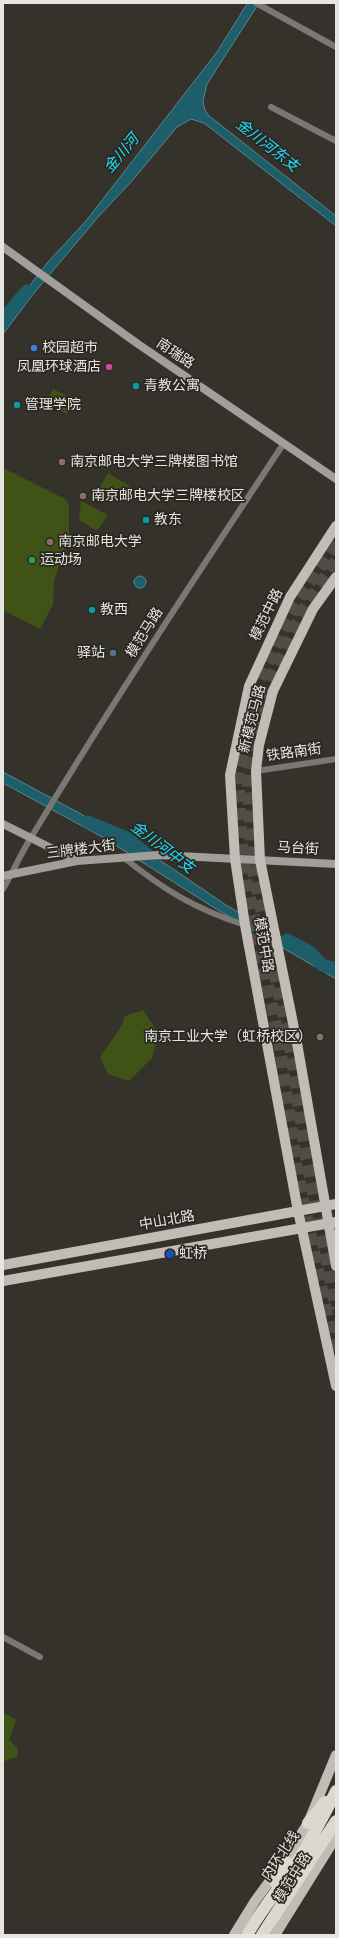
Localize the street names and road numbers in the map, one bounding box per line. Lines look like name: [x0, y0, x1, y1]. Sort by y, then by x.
street label: 南瑞路: [153, 335, 197, 373]
street label: 模范中路: [247, 586, 287, 644]
street label: 模范马路: [123, 605, 167, 661]
street label: 新模范马路: [236, 683, 270, 755]
street label: 铁路南街: [265, 741, 323, 765]
street label: 三牌楼大街: [45, 837, 117, 863]
street label: 马台街: [277, 840, 319, 858]
street label: 模范中路: [250, 916, 276, 974]
street label: 中山北路: [138, 1208, 196, 1234]
street label: 内环北线: [258, 1828, 304, 1884]
street label: 模范中路: [271, 1850, 315, 1906]

